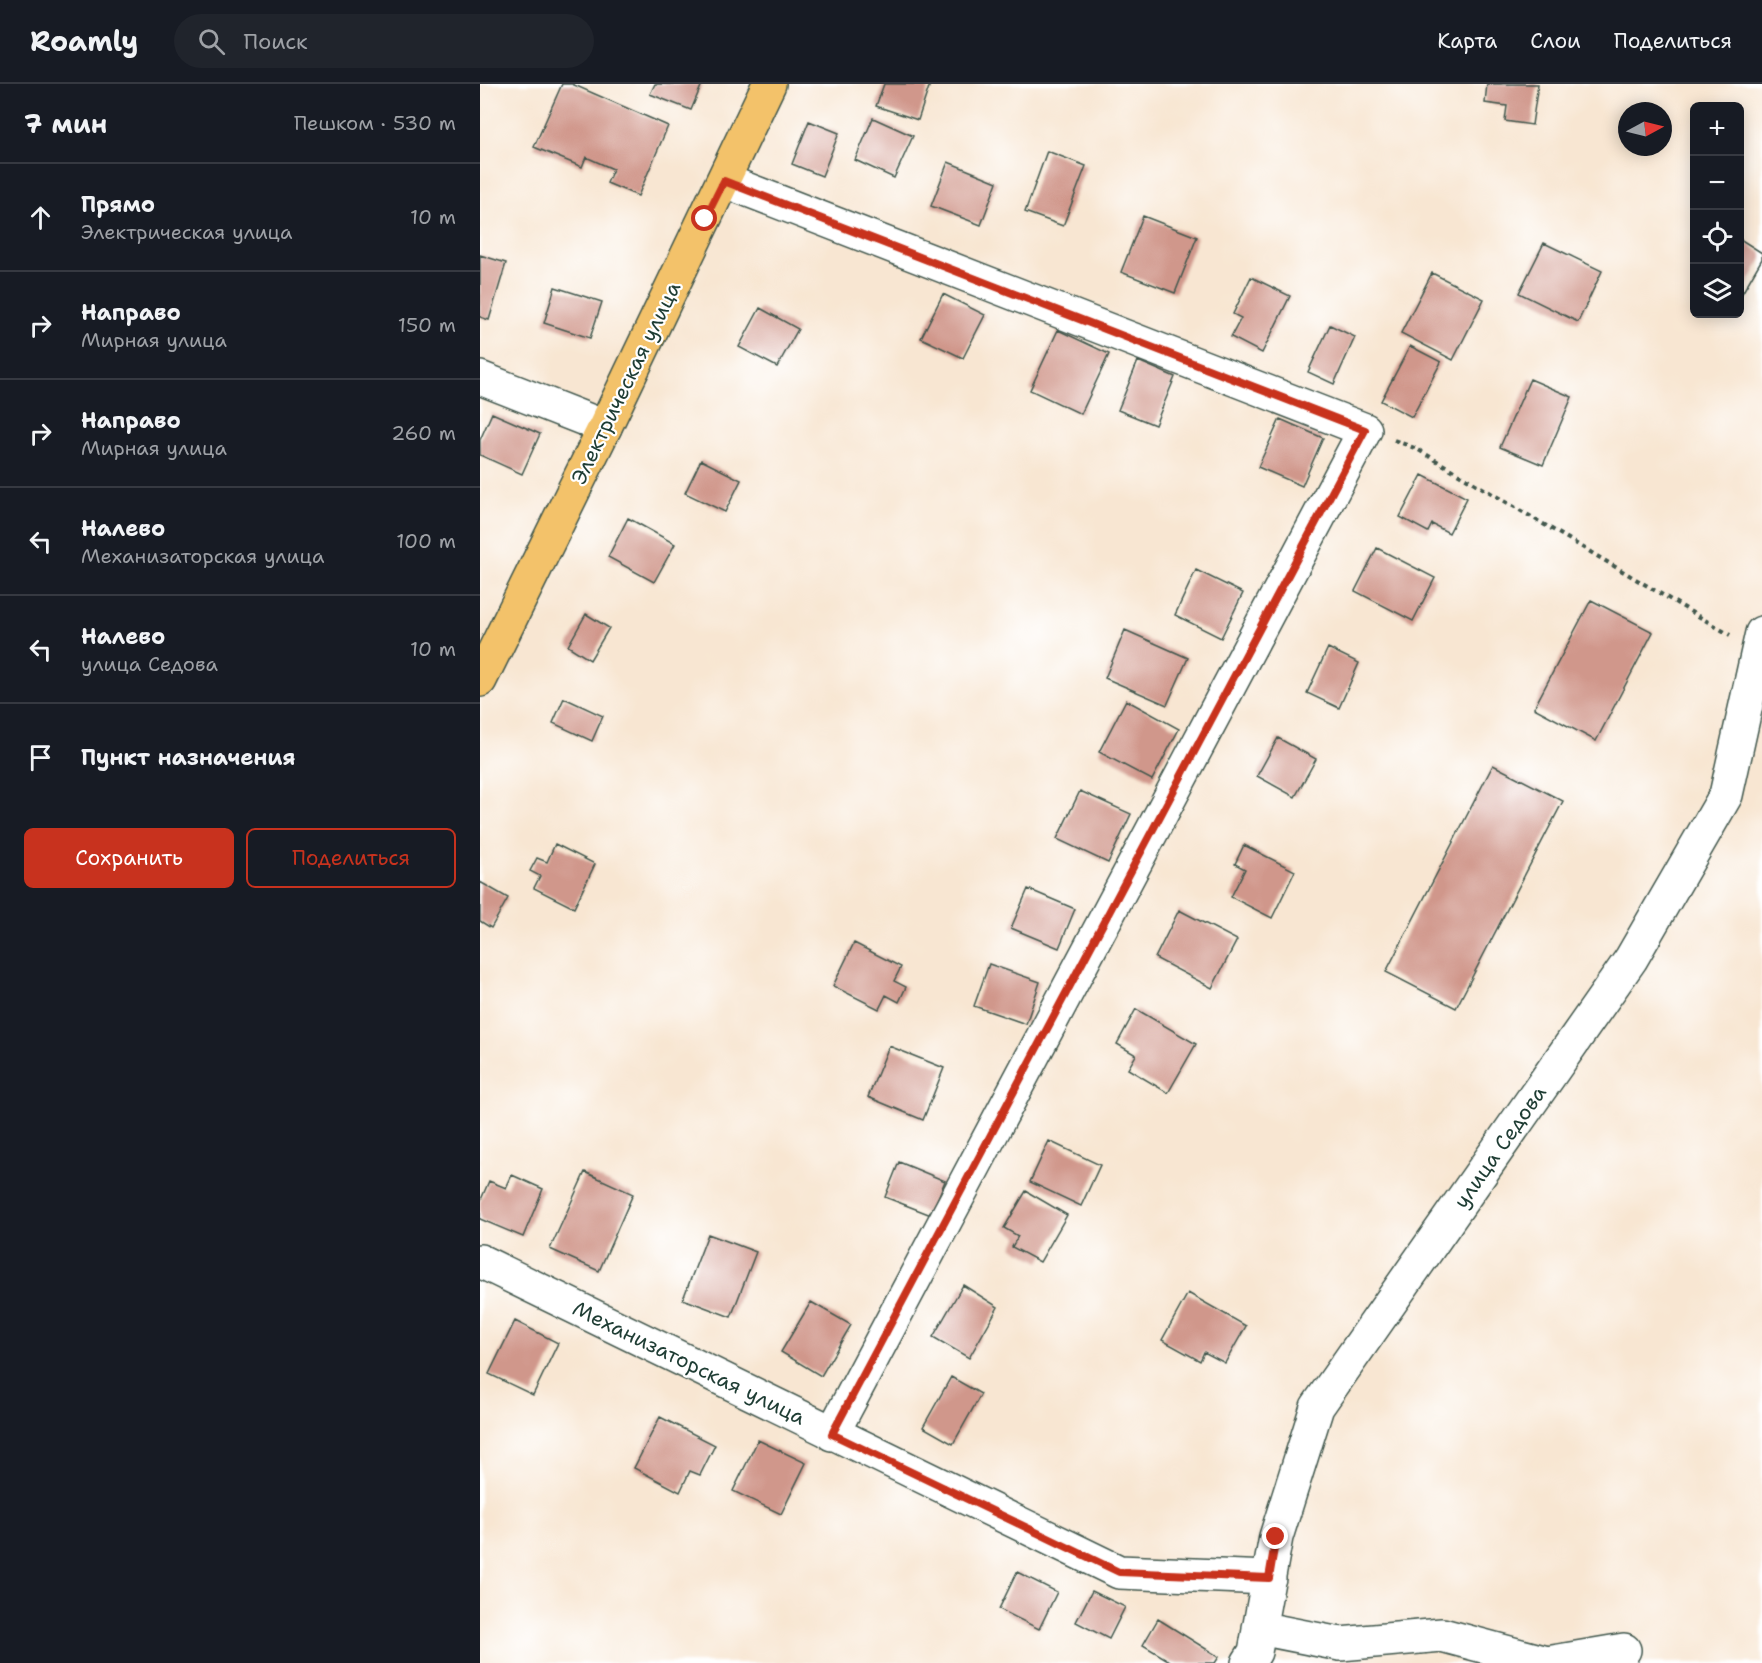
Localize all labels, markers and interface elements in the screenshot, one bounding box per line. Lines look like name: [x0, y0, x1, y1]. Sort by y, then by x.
search box: [174, 14, 594, 68]
text: Roamly: [30, 22, 138, 60]
icon: search: [195, 25, 228, 58]
text: Поиск: [243, 27, 308, 56]
text: Карта: [1437, 27, 1497, 55]
text: Слои: [1530, 27, 1581, 55]
text: Поделиться: [1614, 27, 1732, 55]
north arrow: [1618, 102, 1672, 156]
map controls: [1690, 102, 1744, 318]
button: +: [1690, 102, 1744, 156]
text: 7 мин: [24, 106, 107, 141]
text: Пешком · 530 m: [294, 110, 456, 136]
button: −: [1690, 156, 1744, 210]
text: Прямо: [81, 190, 155, 219]
icon: ahead: [24, 201, 57, 234]
text: 10 m: [410, 204, 456, 230]
route start: [691, 205, 717, 231]
button: locate: [1690, 210, 1744, 264]
text: Электрическая улица: [81, 219, 292, 245]
button: layers: [1690, 264, 1744, 318]
street label: Электрическая улица: [565, 277, 687, 489]
text: Направо: [81, 298, 181, 327]
icon: right: [24, 309, 57, 342]
text: 150 m: [398, 312, 456, 338]
text: Мирная улица: [81, 327, 227, 353]
text: Направо: [81, 406, 181, 435]
icon: right: [24, 417, 57, 450]
text: 260 m: [391, 420, 456, 446]
text: Мирная улица: [81, 435, 227, 461]
text: Налево: [81, 514, 165, 543]
icon: left: [24, 525, 57, 558]
text: 100 m: [396, 528, 456, 554]
text: Механизаторская улица: [81, 543, 324, 569]
text: Налево: [81, 622, 165, 651]
icon: left: [24, 633, 57, 666]
text: 10 m: [410, 636, 456, 662]
text: улица Седова: [81, 651, 218, 677]
icon: arrive: [24, 741, 57, 774]
text: Пункт назначения: [81, 743, 295, 772]
button: Сохранить: [24, 828, 234, 888]
button: Поделиться: [246, 828, 456, 888]
street label: улица Седова: [1447, 1080, 1553, 1214]
street label: Механизаторская улица: [568, 1294, 810, 1432]
route end: [1262, 1523, 1288, 1549]

